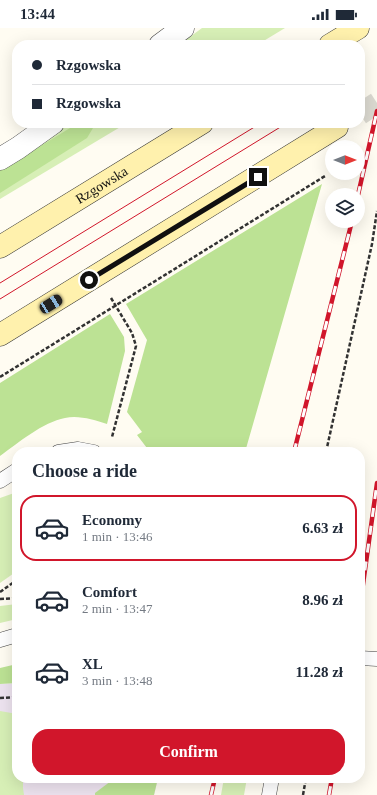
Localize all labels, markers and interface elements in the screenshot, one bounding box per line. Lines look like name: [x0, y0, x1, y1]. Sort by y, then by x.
text: 13:44: [20, 6, 55, 22]
text: Rzgowska: [56, 57, 121, 73]
text: Rzgowska: [56, 95, 121, 111]
north arrow: [325, 140, 365, 180]
map controls: [325, 140, 365, 228]
street label: Rzgowska: [73, 163, 131, 206]
route end: [249, 168, 267, 186]
button: layers: [325, 188, 365, 228]
route start: [80, 271, 98, 289]
car: [38, 293, 64, 315]
text: Choose a ride: [32, 461, 137, 481]
icon: car: [34, 510, 70, 546]
text: Economy: [82, 512, 142, 528]
text: 6.63 zł: [302, 520, 343, 536]
text: 1 min · 13:46: [82, 529, 152, 544]
icon: car: [34, 582, 70, 618]
text: Comfort: [82, 584, 137, 600]
text: 8.96 zł: [302, 592, 343, 608]
text: 2 min · 13:47: [82, 601, 152, 616]
icon: car: [34, 654, 70, 690]
text: XL: [82, 656, 103, 672]
text: 11.28 zł: [296, 664, 343, 680]
text: 3 min · 13:48: [82, 673, 152, 688]
button: Confirm: [32, 729, 345, 775]

